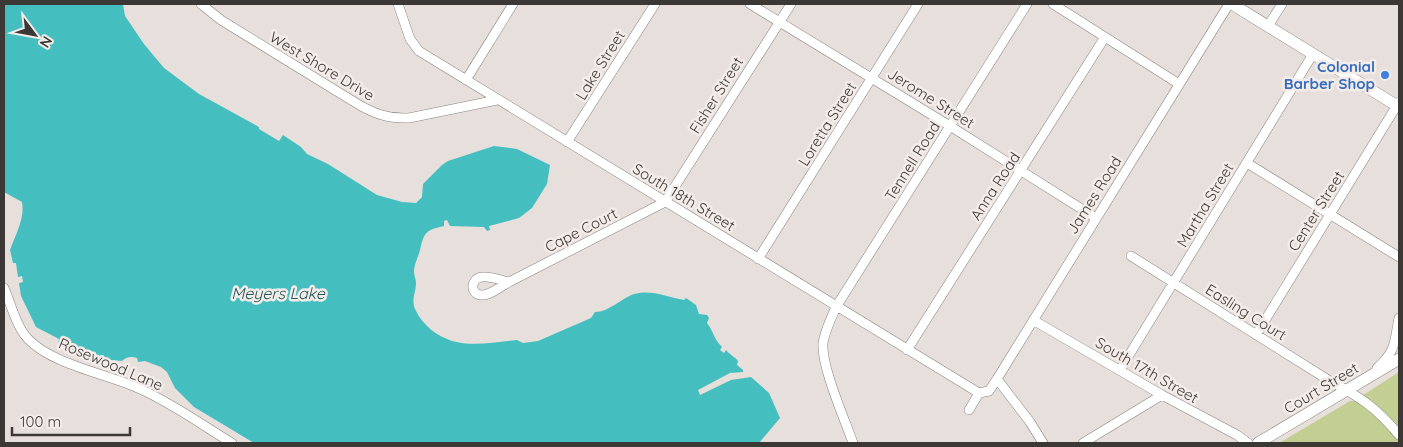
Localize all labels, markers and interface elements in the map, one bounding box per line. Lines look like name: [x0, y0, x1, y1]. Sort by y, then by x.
north arrow: [10, 10, 60, 60]
street label: West Shore Drive: [266, 27, 378, 105]
street label: Lake Street: [571, 27, 629, 103]
text: N: [36, 33, 56, 51]
street label: Fisher Street: [685, 53, 747, 137]
place label: Colonial Barber Shop: [1284, 57, 1375, 93]
street label: Jerome Street: [884, 64, 978, 132]
marker: Colonial Barber Shop: [1379, 69, 1391, 81]
street label: Loretta Street: [794, 79, 860, 169]
street label: Tennell Road: [880, 118, 944, 204]
street label: Anna Road: [966, 148, 1024, 224]
street label: James Road: [1063, 153, 1125, 237]
street label: South 18th Street: [629, 159, 739, 235]
street label: Martha Street: [1172, 159, 1238, 251]
street label: Center Street: [1284, 167, 1348, 255]
street label: Cape Court: [542, 204, 620, 256]
street label: Easling Court: [1202, 280, 1290, 344]
water label: Meyers Lake: [231, 283, 326, 303]
street label: Rosewood Lane: [56, 333, 166, 395]
street label: South 17th Street: [1092, 333, 1202, 407]
street label: Court Street: [1280, 358, 1362, 418]
scale bar: [12, 404, 130, 436]
text: 100 m: [20, 412, 61, 431]

